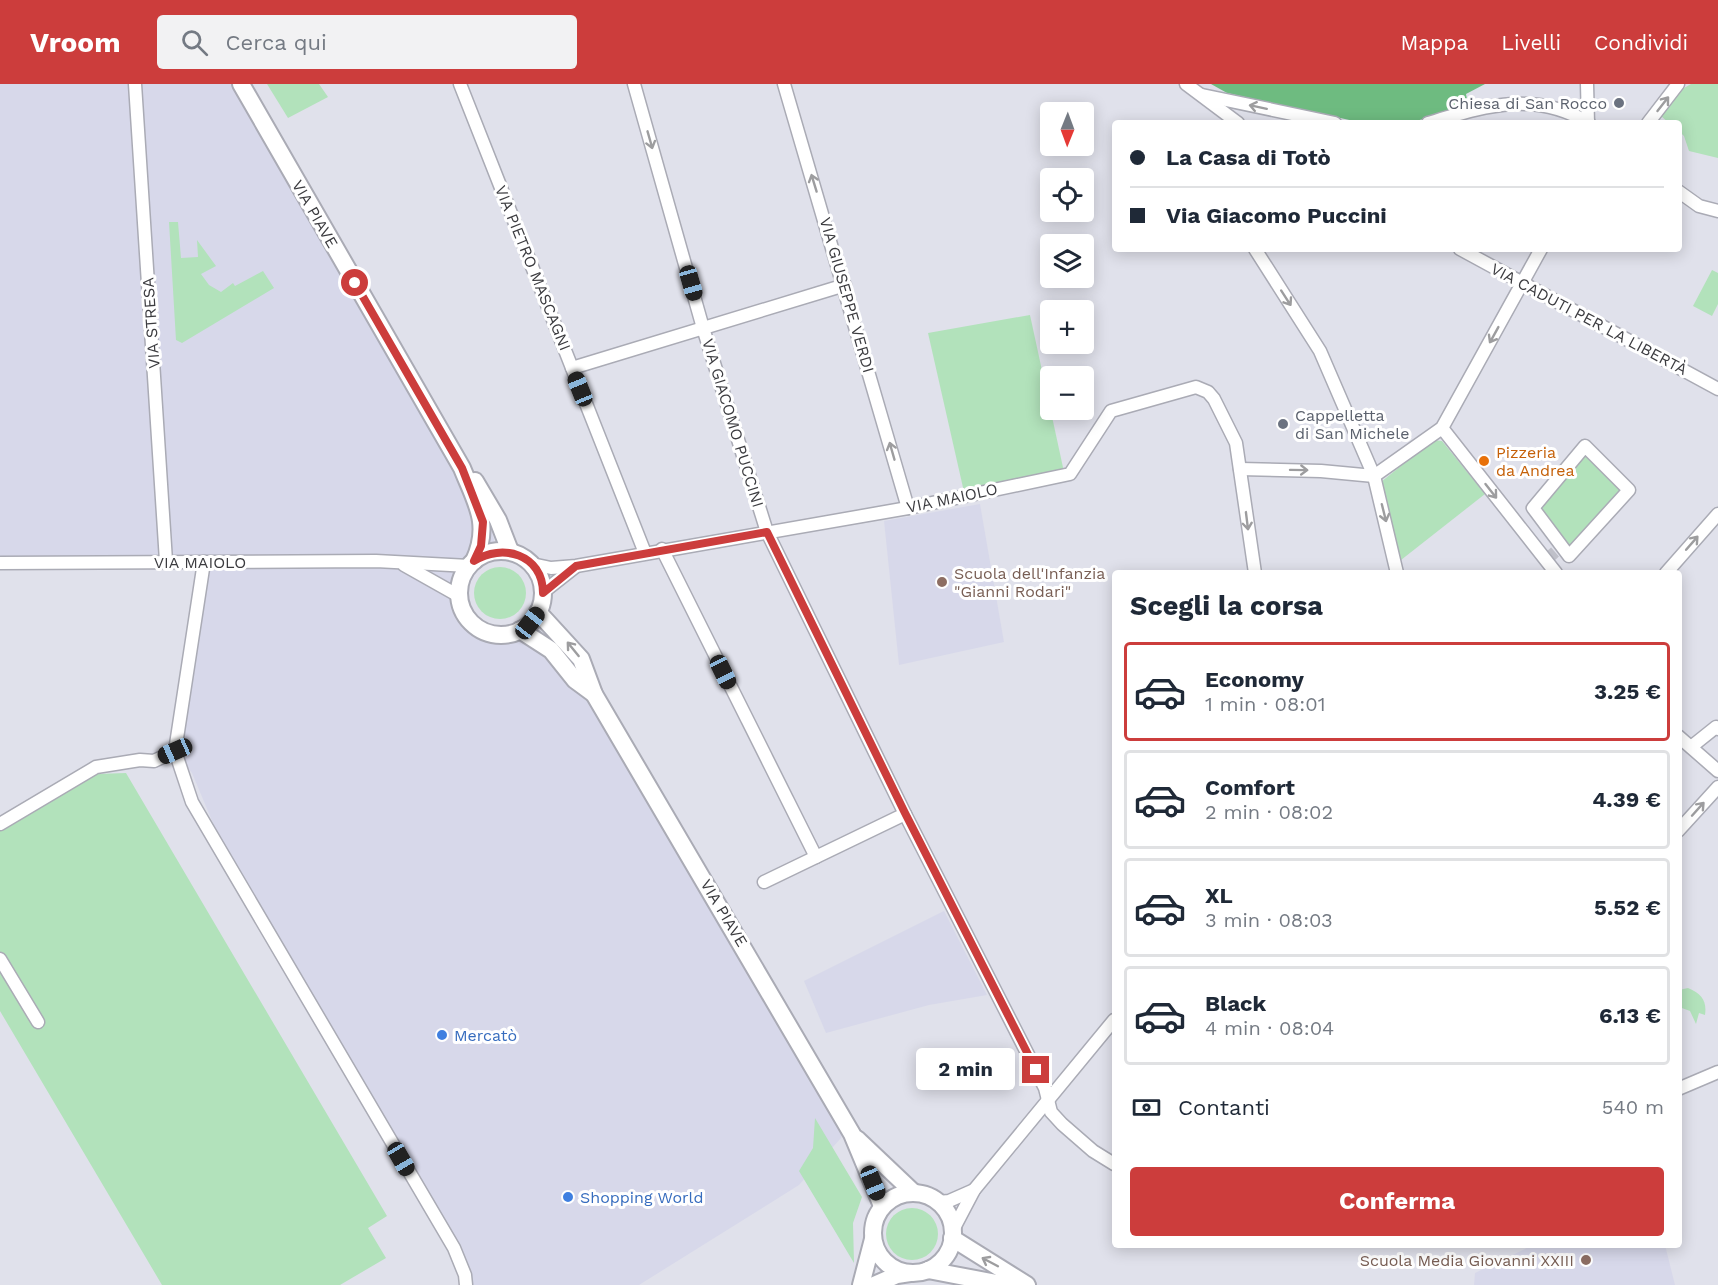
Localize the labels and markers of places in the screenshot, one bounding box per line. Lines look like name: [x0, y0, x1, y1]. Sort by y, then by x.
place label: Chiesa di San Rocco: [1448, 94, 1607, 113]
marker: Chiesa di San Rocco: [1612, 96, 1626, 110]
place label: Cappelletta di San Michele: [1295, 406, 1409, 443]
marker: Cappelletta di San Michele: [1276, 417, 1290, 431]
place label: Pizzeria da Andrea: [1496, 443, 1575, 480]
marker: Pizzeria da Andrea: [1477, 454, 1491, 468]
place label: Scuola dell'Infanzia "Gianni Rodari": [954, 564, 1105, 601]
marker: Scuola dell'Infanzia "Gianni Rodari": [935, 575, 949, 589]
place label: Mercatò: [454, 1026, 517, 1045]
marker: Mercatò: [435, 1028, 449, 1042]
place label: Shopping World: [580, 1188, 703, 1207]
marker: Shopping World: [561, 1190, 575, 1204]
place label: Scuola Media Giovanni XXIII: [1360, 1251, 1574, 1270]
marker: Scuola Media Giovanni XXIII: [1579, 1253, 1593, 1267]

